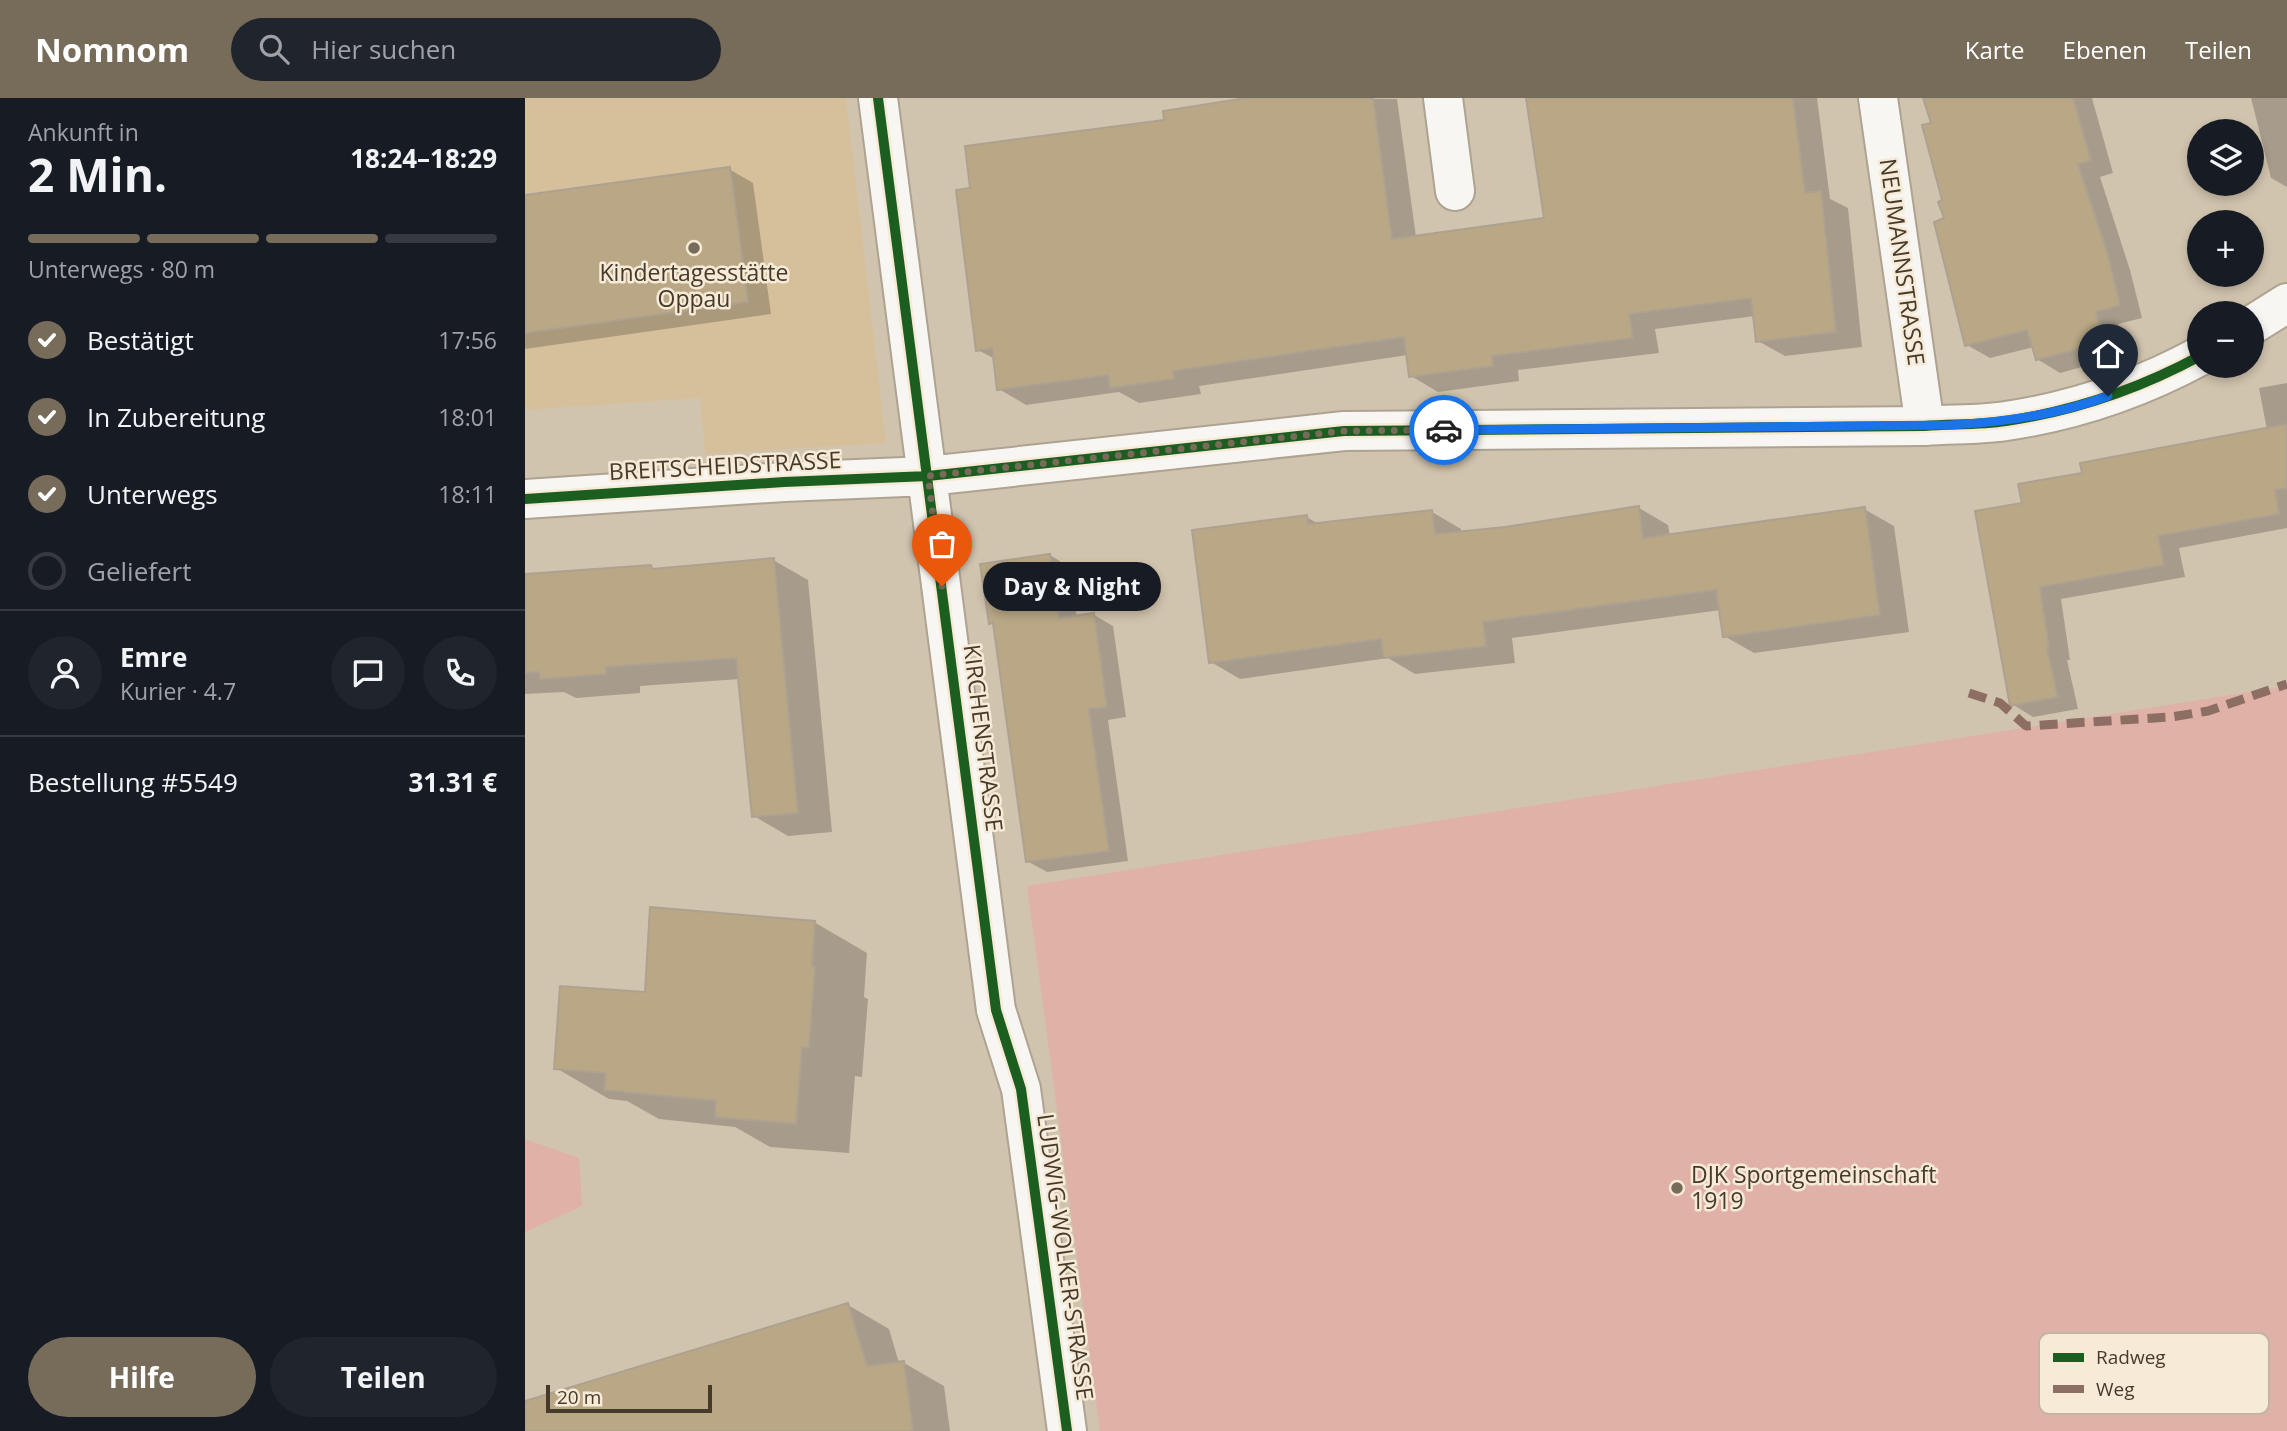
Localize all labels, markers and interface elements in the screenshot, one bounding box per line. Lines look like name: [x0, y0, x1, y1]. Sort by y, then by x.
search box: [231, 18, 721, 81]
text: Nomnom: [35, 27, 189, 72]
icon: search: [255, 30, 293, 68]
text: Hier suchen: [311, 31, 456, 67]
text: Karte: [1965, 33, 2025, 66]
text: Ebenen: [2063, 33, 2147, 66]
text: Teilen: [2185, 33, 2252, 66]
text: Ankunft in: [28, 116, 139, 148]
map controls: [2187, 119, 2264, 378]
button: layers: [2187, 119, 2264, 196]
text: 18:24–18:29: [350, 140, 497, 176]
text: 2 Min.: [28, 143, 167, 205]
street label: NEUMANNSTRASSE: [1873, 156, 1933, 367]
button: +: [2187, 210, 2264, 287]
marker: Kindertagesstätte Oppau: [686, 240, 702, 256]
text: Unterwegs · 80 m: [28, 253, 215, 285]
place label: Kindertagesstätte Oppau: [600, 256, 788, 314]
button: −: [2187, 301, 2264, 378]
icon: check: [28, 321, 66, 359]
text: Bestätigt: [87, 322, 194, 358]
text: 17:56: [438, 324, 497, 356]
pin: [2078, 324, 2138, 396]
icon: home: [2089, 335, 2127, 373]
courier: [1409, 395, 1479, 465]
icon: check: [28, 398, 66, 436]
text: In Zubereitung: [87, 399, 265, 435]
text: 18:01: [438, 401, 497, 433]
icon: car: [1425, 411, 1463, 449]
street label: BREITSCHEIDSTRASSE: [608, 443, 842, 487]
icon: check: [28, 475, 66, 513]
text: Unterwegs: [87, 476, 218, 512]
text: 18:11: [438, 478, 497, 510]
pin: [912, 514, 972, 586]
icon: bag: [923, 525, 961, 563]
text: Geliefert: [87, 553, 191, 589]
callout: Day & Night: [984, 561, 1163, 610]
text: Day & Night: [1003, 570, 1141, 602]
button: person: [28, 636, 102, 710]
button: chat: [331, 636, 405, 710]
button: phone: [423, 636, 497, 710]
text: Emre: [120, 639, 187, 675]
street label: KIRCHENSTRASSE: [957, 642, 1011, 833]
text: Kurier · 4.7: [120, 675, 236, 707]
text: Bestellung #5549: [28, 764, 238, 800]
text: 31.31 €: [409, 764, 497, 800]
street label: LUDWIG-WOLKER-STRASSE: [1030, 1112, 1102, 1402]
place label: DJK Sportgemeinschaft 1919: [1691, 1158, 1936, 1216]
marker: DJK Sportgemeinschaft 1919: [1669, 1180, 1685, 1196]
legend: [2039, 1333, 2269, 1414]
button: Hilfe: [28, 1337, 256, 1417]
button: Teilen: [270, 1337, 497, 1417]
text: Radweg: [2096, 1344, 2166, 1370]
text: Weg: [2096, 1376, 2135, 1402]
scale bar: [546, 1382, 712, 1414]
text: 20 m: [557, 1384, 601, 1410]

